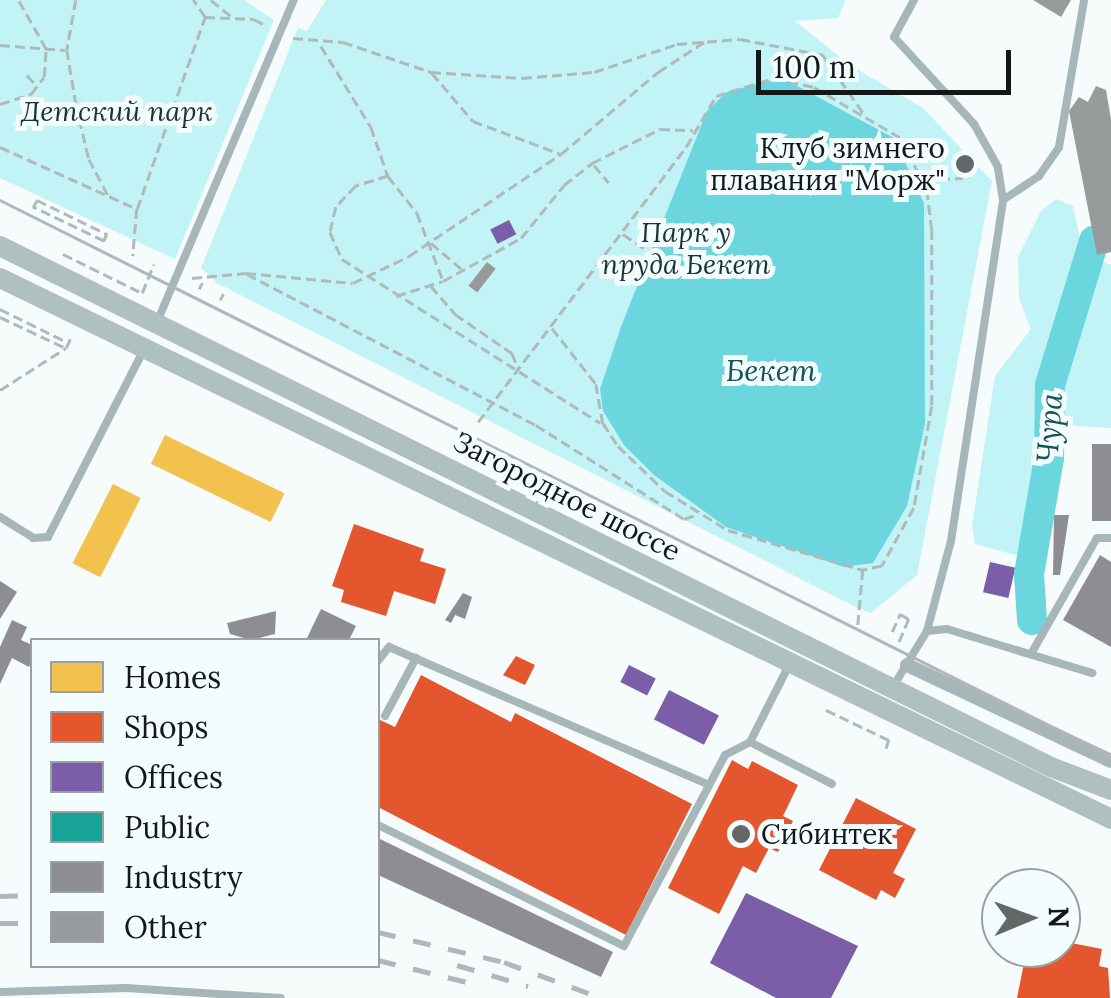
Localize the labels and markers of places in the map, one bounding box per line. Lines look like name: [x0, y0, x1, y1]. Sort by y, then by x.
place label: Клуб зимнего плавания "Морж": [710, 131, 945, 197]
marker: Клуб зимнего плавания "Морж": [954, 153, 976, 175]
place label: Сибинтек: [761, 817, 892, 851]
marker: Сибинтек: [730, 823, 752, 845]

